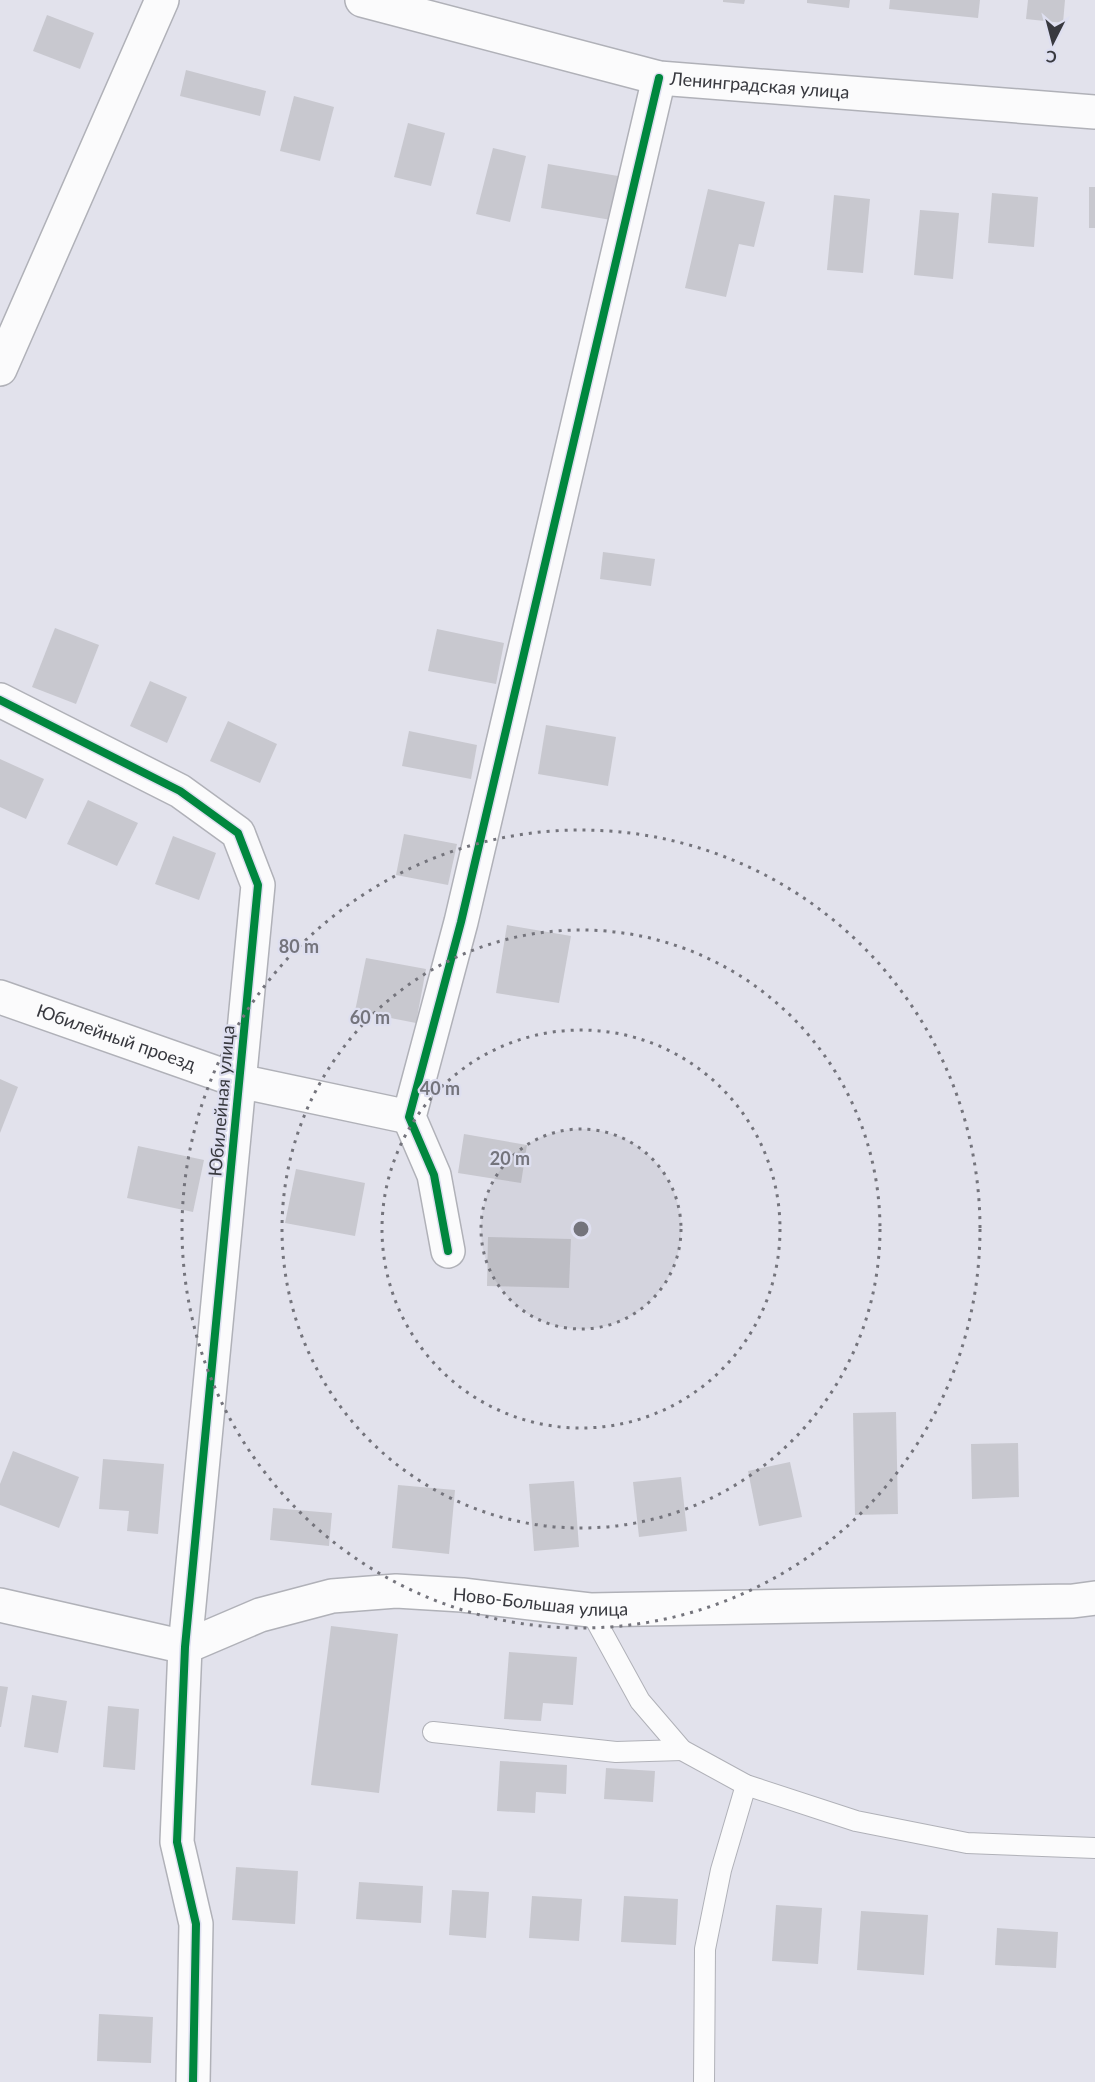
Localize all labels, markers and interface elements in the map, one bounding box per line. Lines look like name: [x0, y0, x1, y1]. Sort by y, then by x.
north arrow: [1023, 12, 1083, 72]
text: С: [1045, 47, 1058, 67]
street label: Ленинградская улица: [668, 67, 850, 103]
text: 80 m: [279, 935, 319, 957]
street label: Юбилейный проезд: [34, 999, 199, 1075]
text: 60 m: [350, 1006, 390, 1028]
street label: Юбилейная улица: [203, 1024, 239, 1177]
text: 40 m: [420, 1077, 460, 1099]
text: 20 m: [490, 1147, 530, 1169]
centre of rings: [571, 1219, 591, 1239]
street label: Ново-Большая улица: [452, 1582, 628, 1620]

